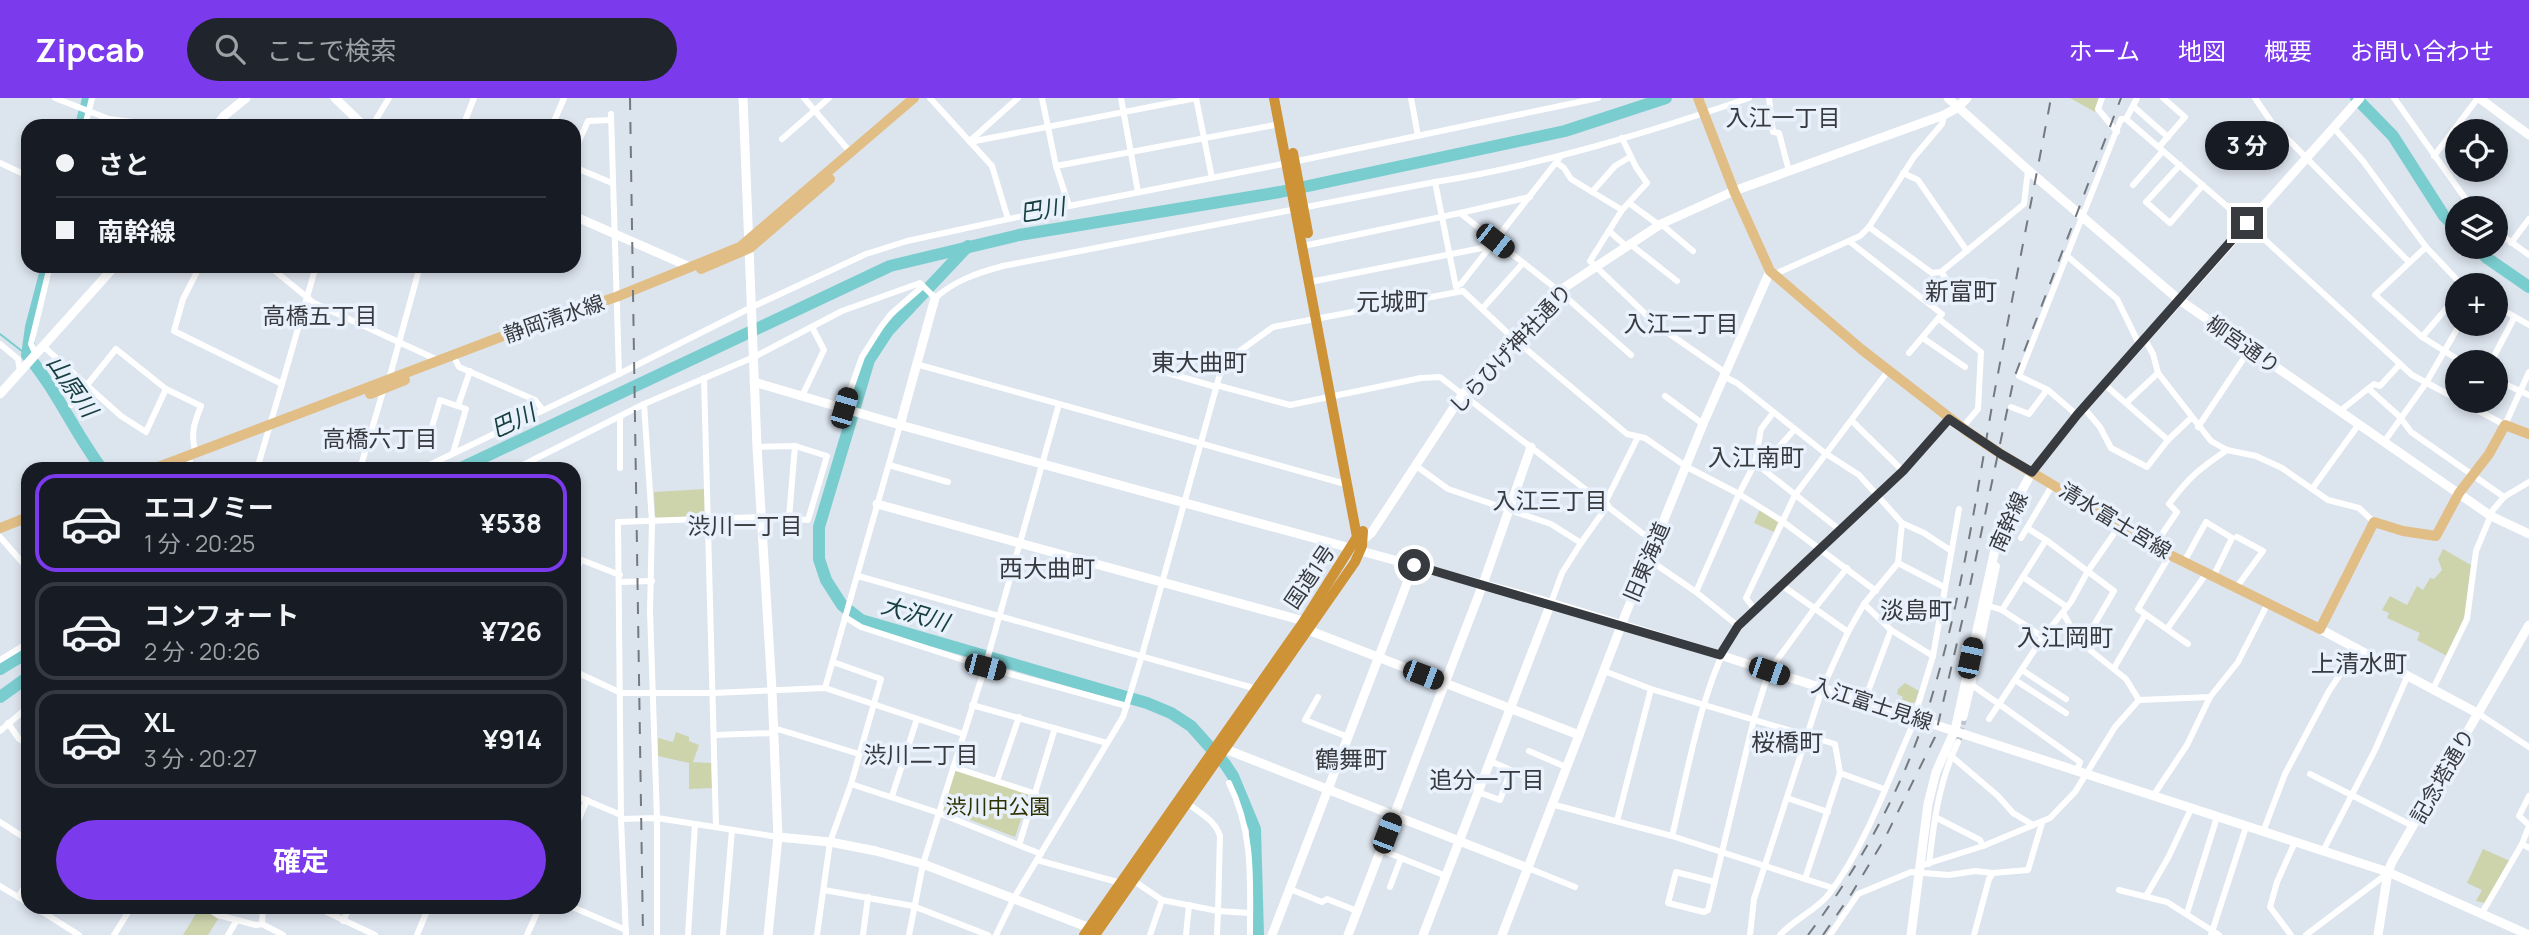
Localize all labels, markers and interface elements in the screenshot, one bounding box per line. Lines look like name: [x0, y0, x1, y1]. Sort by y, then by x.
search box: [187, 18, 677, 81]
text: Zipcab: [35, 27, 145, 72]
icon: search: [211, 30, 249, 68]
text: ここで検索: [267, 32, 397, 68]
text: ホーム: [2069, 34, 2140, 67]
text: 地図: [2178, 34, 2226, 67]
text: 概要: [2264, 34, 2312, 67]
text: お問い合わせ: [2350, 34, 2494, 67]
district label: 入江一丁目: [1726, 101, 1841, 133]
map controls: [2445, 119, 2508, 413]
button: locate: [2445, 119, 2508, 182]
callout: 3 分: [2205, 122, 2289, 170]
text: 3 分: [2227, 129, 2267, 161]
text: さと: [98, 146, 150, 182]
water label: 巴川: [1016, 189, 1070, 229]
button: layers: [2445, 196, 2508, 259]
route end: [2231, 207, 2263, 239]
text: 南幹線: [98, 213, 176, 249]
car: [1472, 220, 1519, 262]
button: +: [2445, 273, 2508, 336]
district label: 新富町: [1925, 274, 1997, 307]
street label: しらひげ神社通り: [1443, 277, 1578, 419]
district label: 元城町: [1356, 284, 1428, 317]
street label: 静岡清水線: [499, 288, 608, 348]
district label: 高橋五丁目: [263, 299, 378, 331]
district label: 入江二丁目: [1624, 307, 1739, 339]
street label: 柳宮通り: [2201, 309, 2286, 380]
district label: 東大曲町: [1151, 345, 1247, 378]
water label: 山原川: [40, 348, 107, 425]
button: −: [2445, 350, 2508, 413]
car: [829, 385, 860, 431]
water label: 巴川: [485, 395, 543, 444]
district label: 高橋六丁目: [323, 422, 438, 454]
district label: 入江南町: [1708, 440, 1804, 473]
street label: 清水富士宮線: [2054, 476, 2177, 565]
district label: 入江三丁目: [1493, 484, 1608, 516]
street label: 南幹線: [1982, 487, 2034, 556]
text: エコノミー: [144, 489, 274, 525]
icon: car: [60, 492, 123, 555]
text: ¥538: [480, 505, 542, 541]
district label: 渋川一丁目: [688, 509, 803, 541]
street label: 旧東海道: [1617, 517, 1675, 606]
text: 1 分 · 20:25: [144, 527, 255, 559]
street label: 国道1号: [1278, 539, 1341, 614]
route start: [1398, 549, 1430, 581]
district label: 西大曲町: [999, 551, 1095, 584]
water label: 大沢川: [878, 588, 956, 639]
district label: 淡島町: [1880, 593, 1952, 626]
text: コンフォート: [144, 597, 299, 633]
icon: car: [60, 600, 123, 663]
text: ¥726: [481, 613, 542, 649]
district label: 入江岡町: [2017, 620, 2113, 653]
text: 2 分 · 20:26: [144, 635, 261, 667]
car: [1956, 635, 1985, 681]
district label: 上清水町: [2311, 646, 2407, 679]
car: [962, 651, 1009, 683]
car: [1746, 654, 1793, 688]
car: [1400, 658, 1447, 692]
street label: 入江富士見線: [1808, 670, 1937, 736]
text: XL: [144, 704, 175, 740]
icon: car: [60, 708, 123, 771]
text: ¥914: [483, 721, 542, 757]
street label: 記念塔通り: [2404, 723, 2481, 828]
district label: 桜橋町: [1751, 725, 1823, 758]
district label: 渋川二丁目: [864, 738, 979, 770]
text: 3 分 · 20:27: [144, 742, 257, 774]
district label: 鶴舞町: [1315, 742, 1387, 775]
district label: 追分一丁目: [1430, 763, 1545, 795]
park label: 渋川中公園: [946, 792, 1051, 820]
car: [1370, 810, 1405, 856]
button: 確定: [56, 820, 546, 900]

